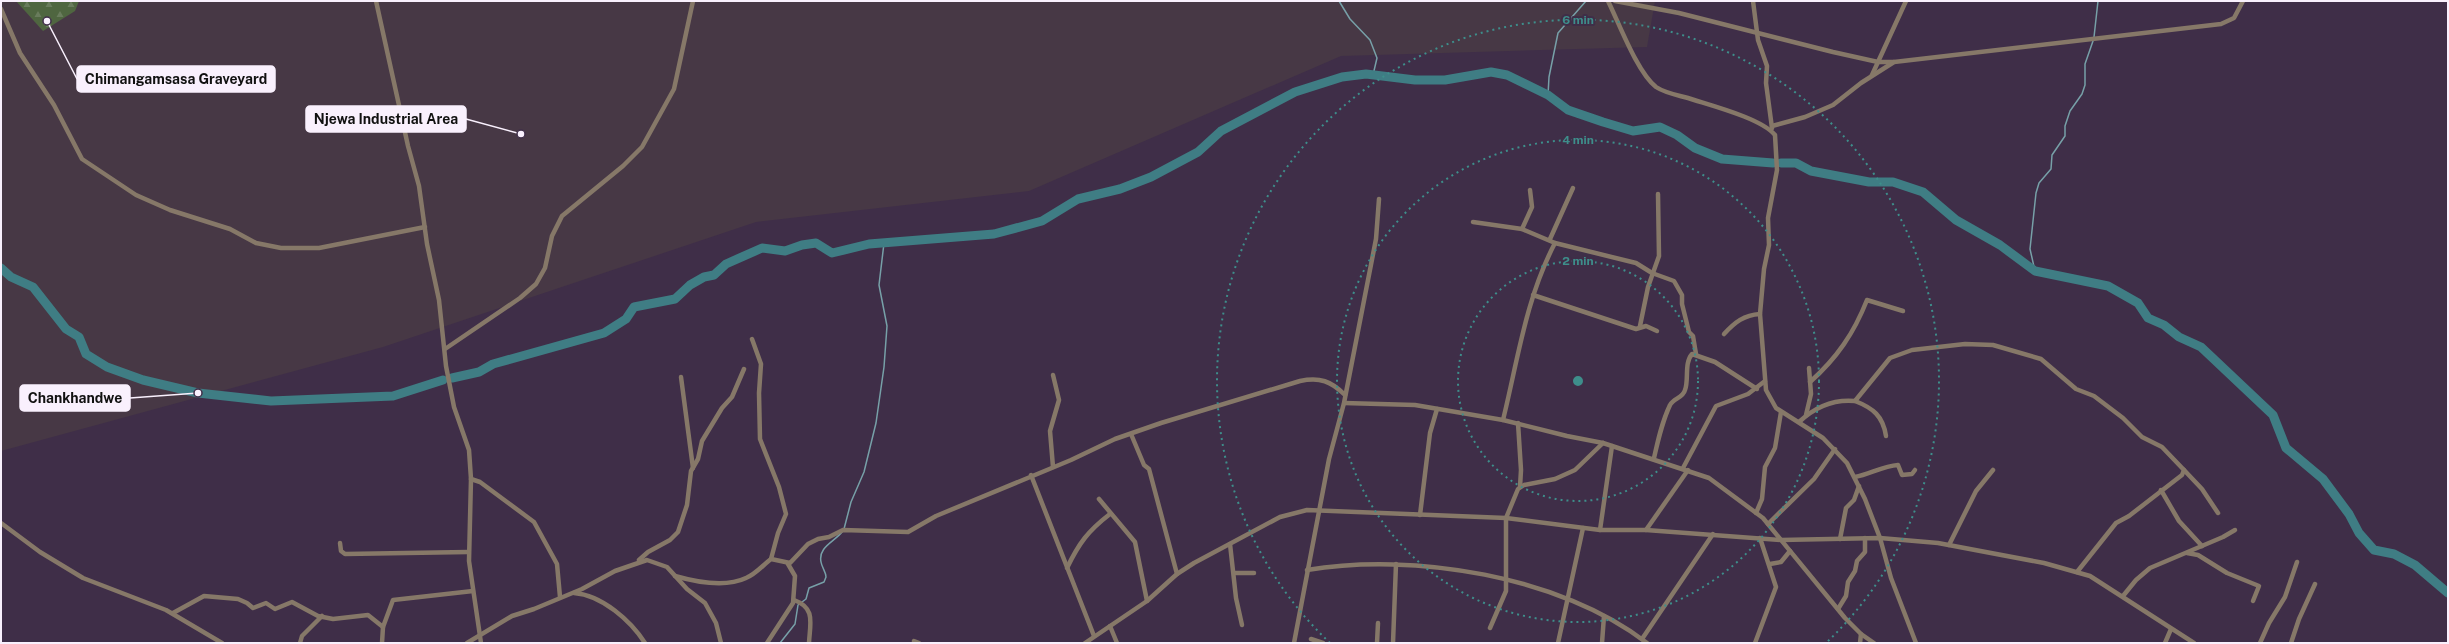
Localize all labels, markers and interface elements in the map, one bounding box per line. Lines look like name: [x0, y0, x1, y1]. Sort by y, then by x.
text: 6 min: [1562, 13, 1594, 27]
callout: Chimangamsasa Graveyard: [77, 66, 275, 92]
text: Chimangamsasa Graveyard: [85, 71, 267, 87]
callout: Njewa Industrial Area: [306, 106, 466, 132]
text: Njewa Industrial Area: [314, 111, 458, 127]
text: 4 min: [1562, 133, 1594, 147]
text: 2 min: [1562, 254, 1594, 268]
centre of rings: [1571, 374, 1585, 388]
callout: Chankhandwe: [20, 385, 130, 411]
text: Chankhandwe: [28, 390, 122, 406]

